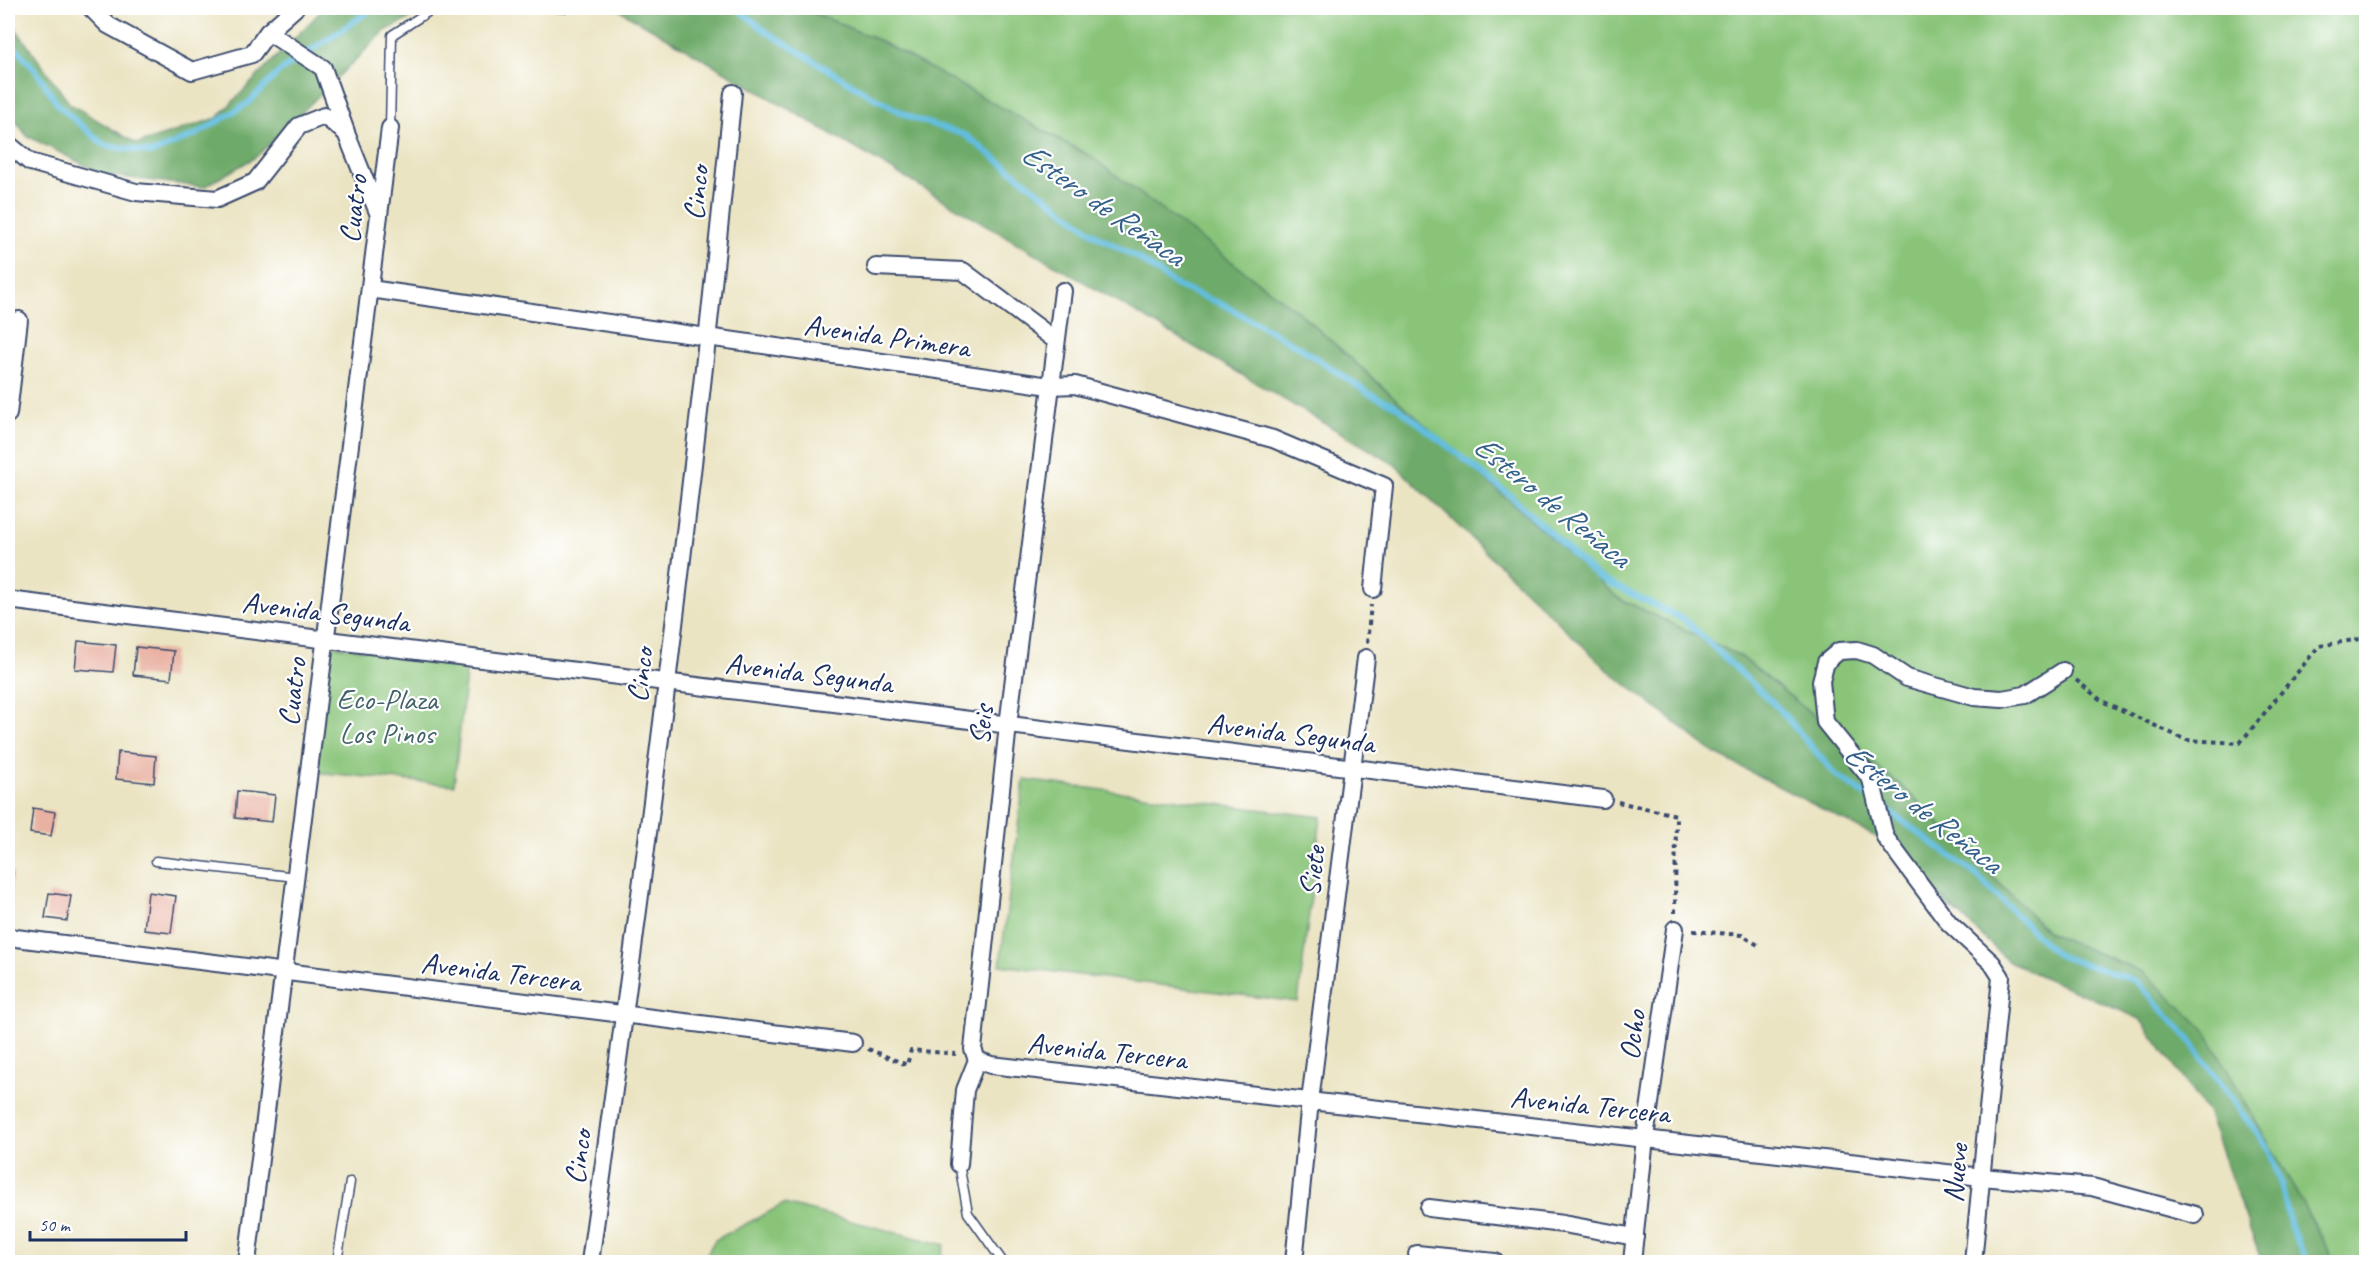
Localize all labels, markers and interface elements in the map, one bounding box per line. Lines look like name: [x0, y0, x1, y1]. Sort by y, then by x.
water label: Estero de Reñaca: [1013, 133, 1195, 277]
street label: Cinco: [674, 161, 718, 222]
street label: Cuatro: [330, 171, 376, 245]
street label: Avenida Primera: [802, 306, 975, 367]
water label: Estero de Reñaca: [1465, 425, 1641, 579]
street label: Avenida Segunda: [240, 583, 414, 641]
street label: Cinco: [618, 642, 663, 704]
street label: Avenida Segunda: [723, 644, 897, 702]
street label: Cuatro: [269, 654, 315, 728]
park label: Eco-Plaza Los Pinos: [337, 680, 439, 752]
street label: Seis: [960, 700, 1003, 747]
street label: Avenida Segunda: [1205, 704, 1379, 762]
water label: Estero de Reñaca: [1836, 733, 2013, 885]
street label: Siete: [1290, 842, 1334, 898]
street label: Avenida Tercera: [419, 943, 585, 1001]
street label: Ocho: [1610, 1006, 1654, 1062]
street label: Avenida Tercera: [1025, 1024, 1191, 1079]
street label: Avenida Tercera: [1508, 1078, 1674, 1133]
street label: Cinco: [555, 1124, 601, 1187]
street label: Nueve: [1933, 1140, 1977, 1204]
scale bar: [30, 1204, 186, 1242]
text: 50 m: [39, 1214, 72, 1236]

